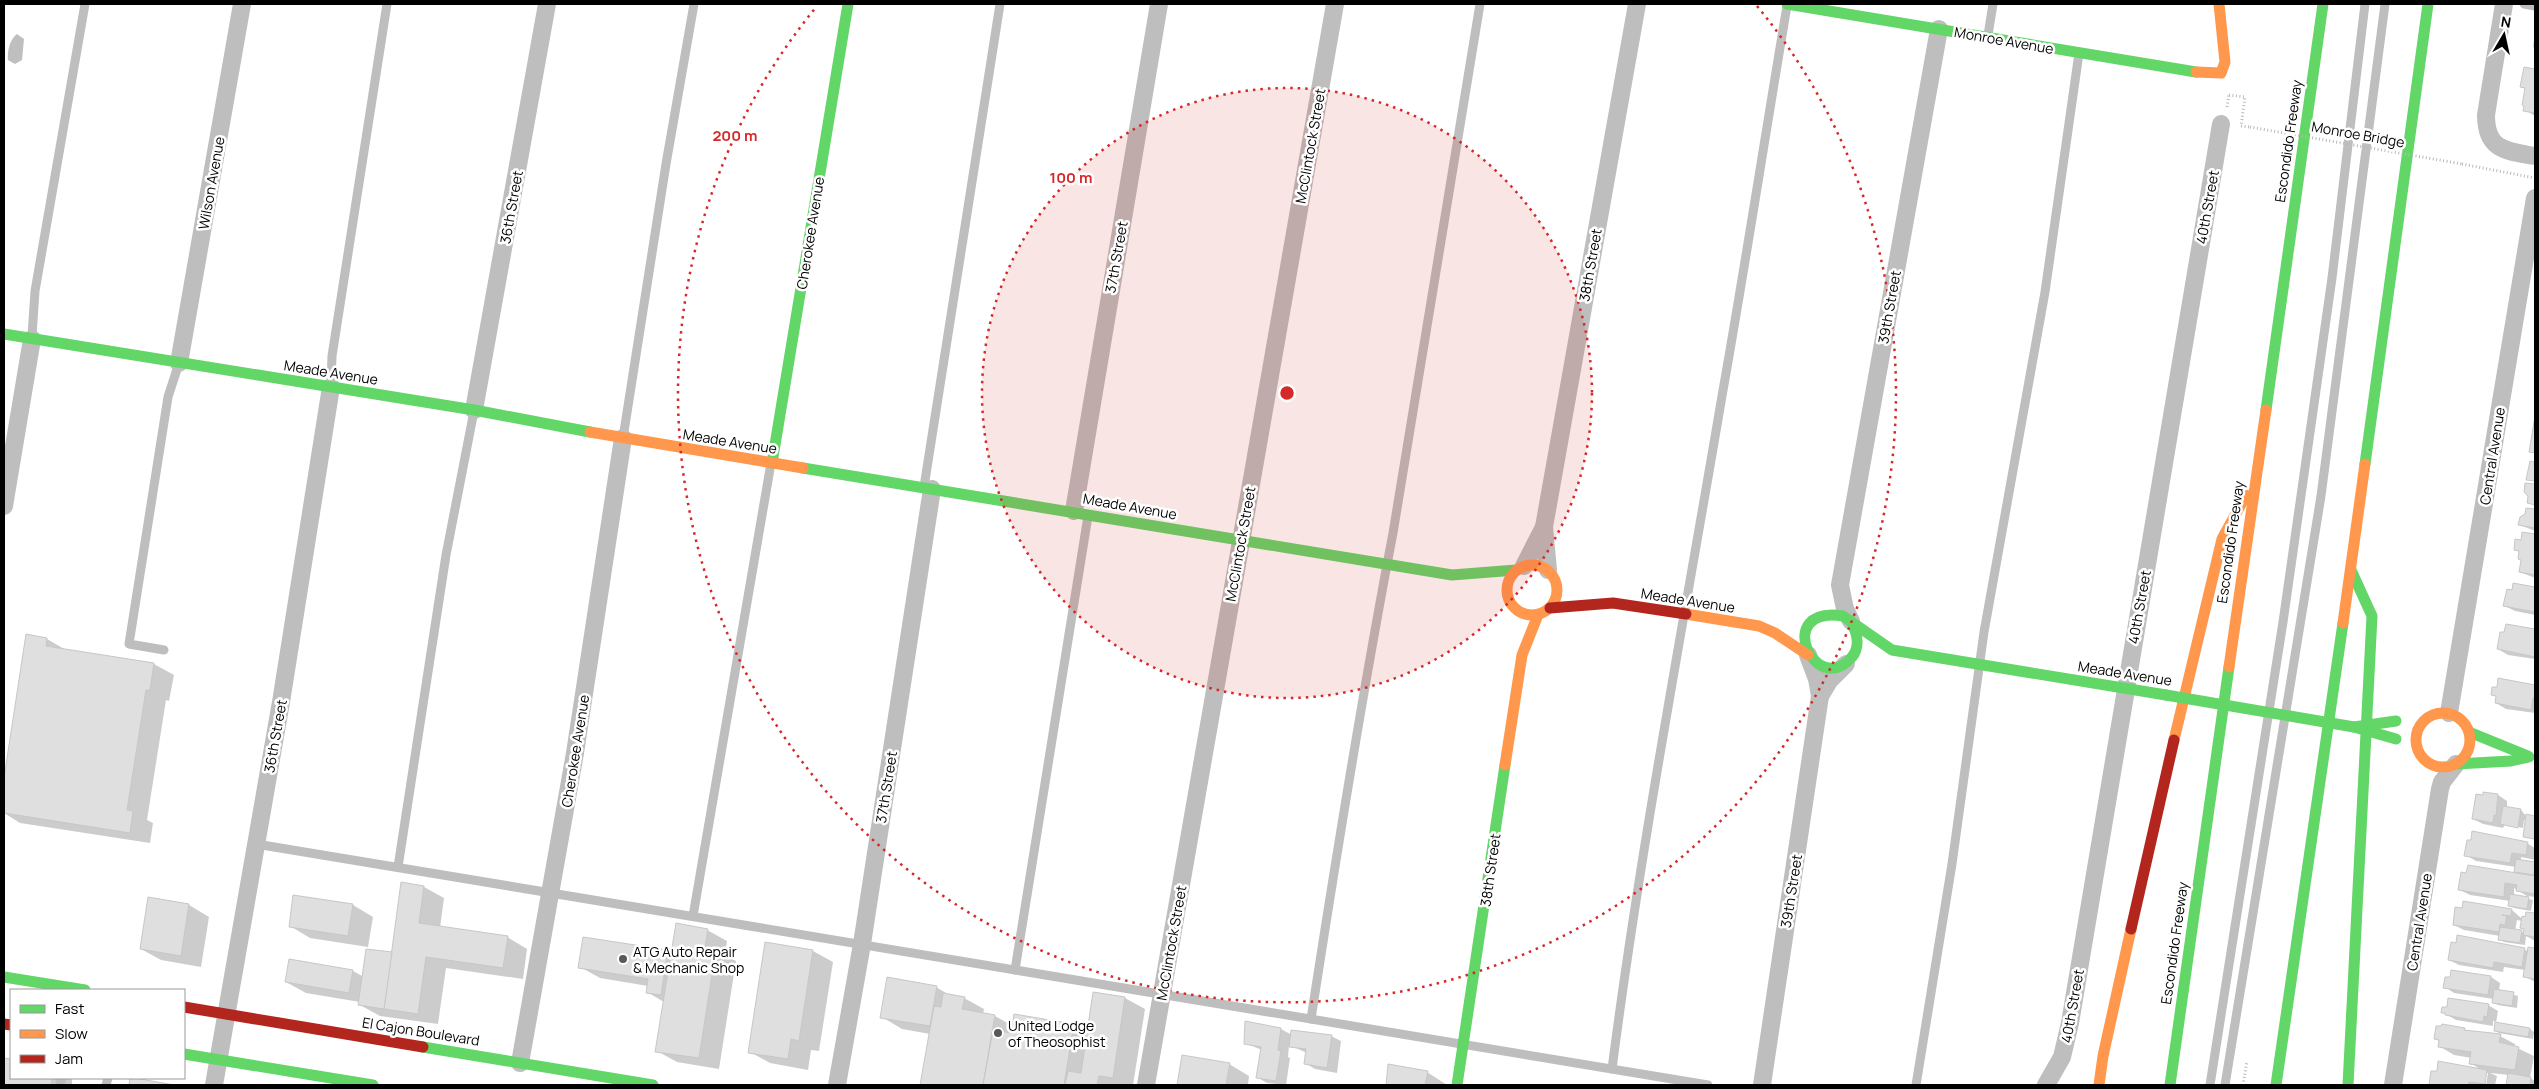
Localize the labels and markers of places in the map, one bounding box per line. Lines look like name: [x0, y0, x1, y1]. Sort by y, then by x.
centre of rings: [1278, 384, 1296, 402]
place label: ATG Auto Repair & Mechanic Shop: [633, 942, 744, 977]
marker: ATG Auto Repair & Mechanic Shop: [617, 953, 629, 965]
place label: United Lodge of Theosophist: [1008, 1016, 1106, 1051]
marker: United Lodge of Theosophist: [992, 1027, 1004, 1039]

